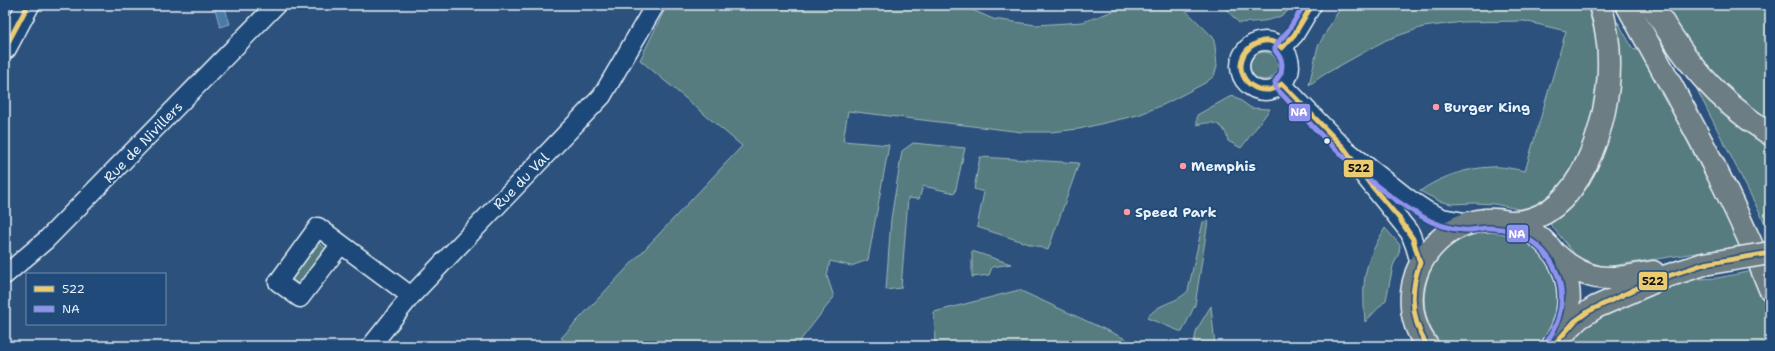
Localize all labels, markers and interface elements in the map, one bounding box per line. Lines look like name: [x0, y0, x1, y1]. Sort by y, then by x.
street label: Rue de Nivillers: [100, 98, 186, 186]
place label: Burger King: [1444, 98, 1530, 116]
marker: Burger King: [1431, 102, 1441, 112]
line badge: NA: [1288, 103, 1311, 122]
text: NA: [1290, 105, 1308, 120]
unlabelled marker: [1322, 136, 1332, 146]
street label: Rue du Val: [489, 148, 553, 213]
place label: Memphis: [1191, 157, 1256, 175]
line badge: 522: [1343, 159, 1374, 178]
marker: Memphis: [1178, 161, 1188, 171]
text: 522: [1348, 161, 1370, 176]
place label: Speed Park: [1135, 203, 1217, 221]
marker: Speed Park: [1122, 207, 1132, 217]
line badge: NA: [1506, 224, 1529, 243]
text: NA: [1508, 227, 1526, 242]
line badge: 522: [1638, 271, 1668, 291]
legend: [26, 273, 166, 325]
text: 522: [1642, 274, 1664, 289]
text: 522: [62, 281, 85, 297]
text: NA: [62, 301, 80, 317]

